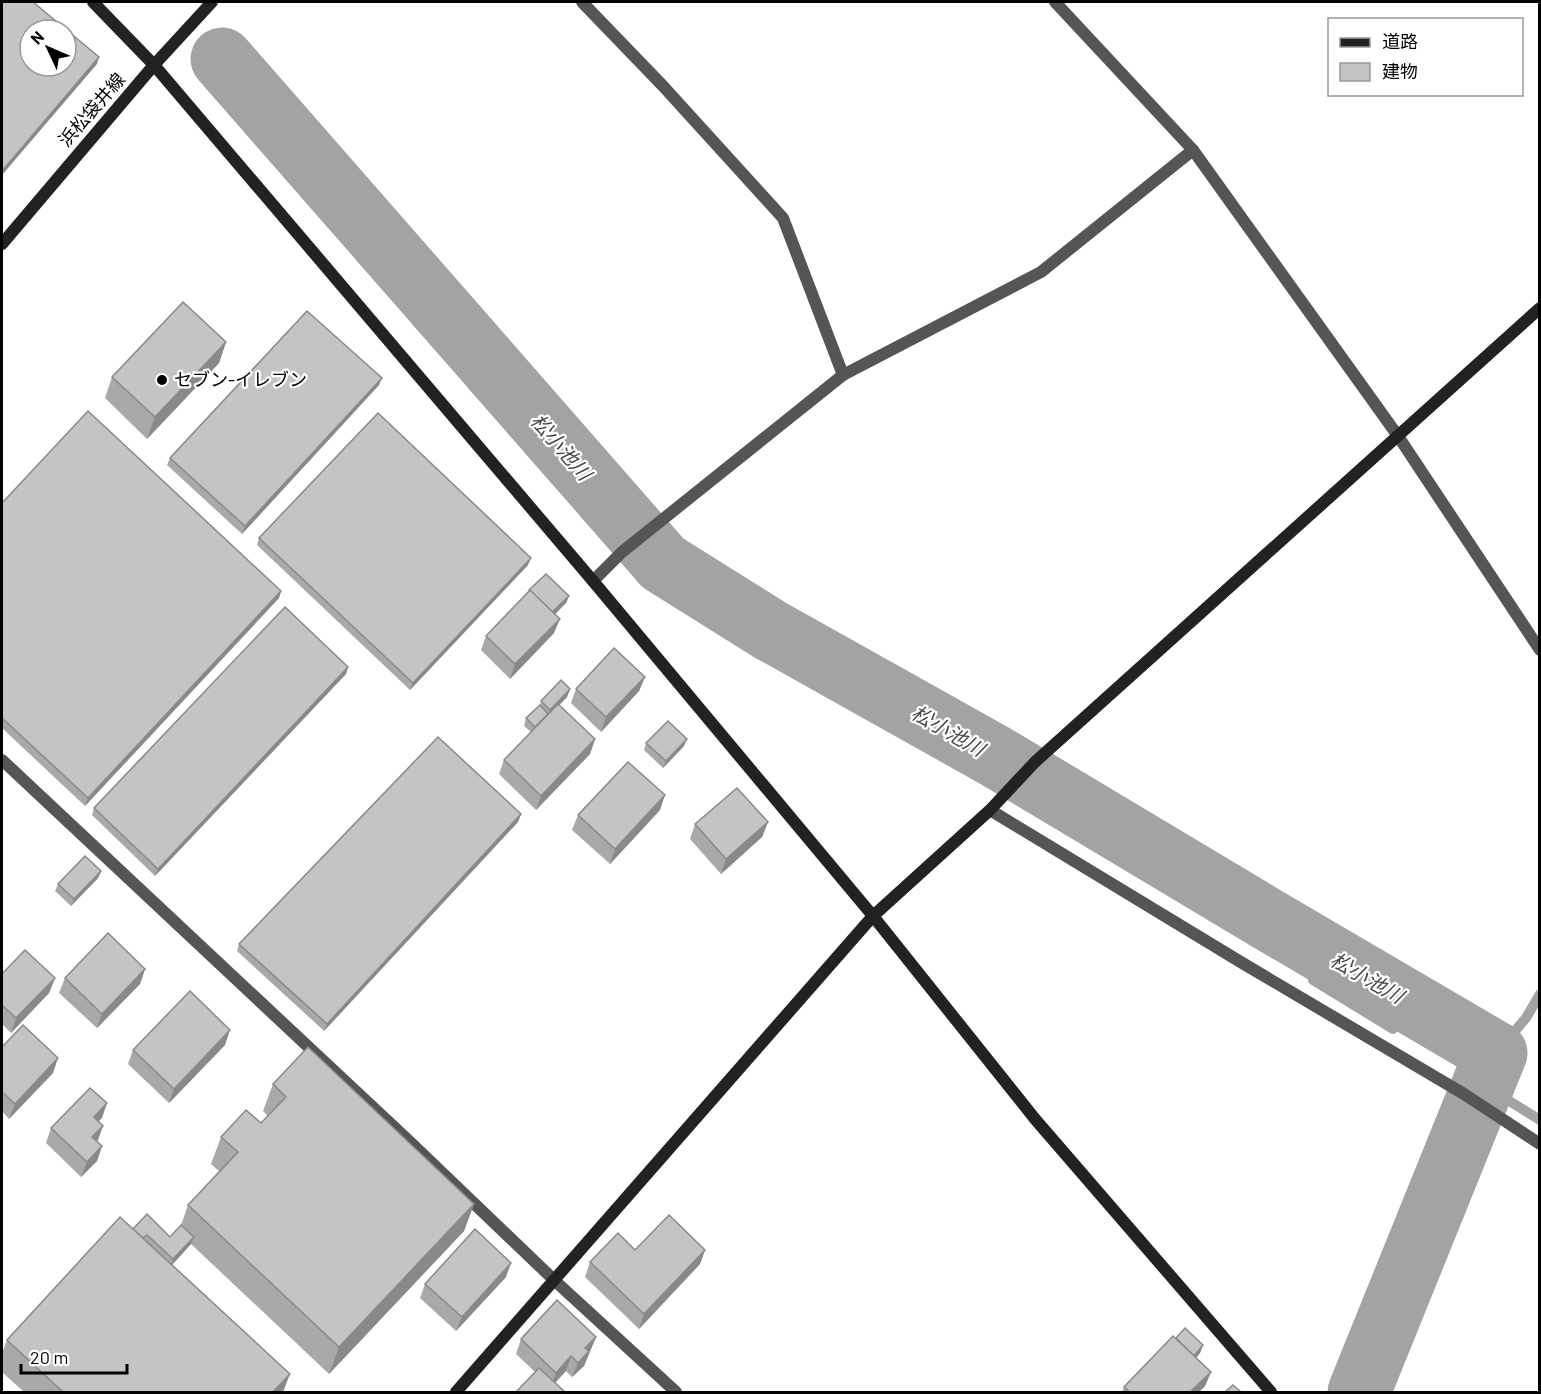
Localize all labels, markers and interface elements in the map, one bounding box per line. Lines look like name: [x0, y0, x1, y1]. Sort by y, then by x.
north arrow: [18, 18, 78, 78]
legend: [1328, 18, 1523, 96]
text: N: [26, 27, 47, 48]
text: 道路: [1382, 30, 1418, 52]
text: 建物: [1382, 60, 1418, 82]
street label: 浜松袋井線: [53, 68, 129, 151]
place label: セブン-イレブン: [174, 368, 307, 390]
marker: セブン-イレブン: [155, 373, 169, 387]
water label: 松小池川: [526, 408, 598, 486]
water label: 松小池川: [908, 700, 991, 762]
water label: 松小池川: [1327, 947, 1410, 1009]
scale bar: [21, 1337, 128, 1375]
text: 20 m: [30, 1346, 68, 1368]

